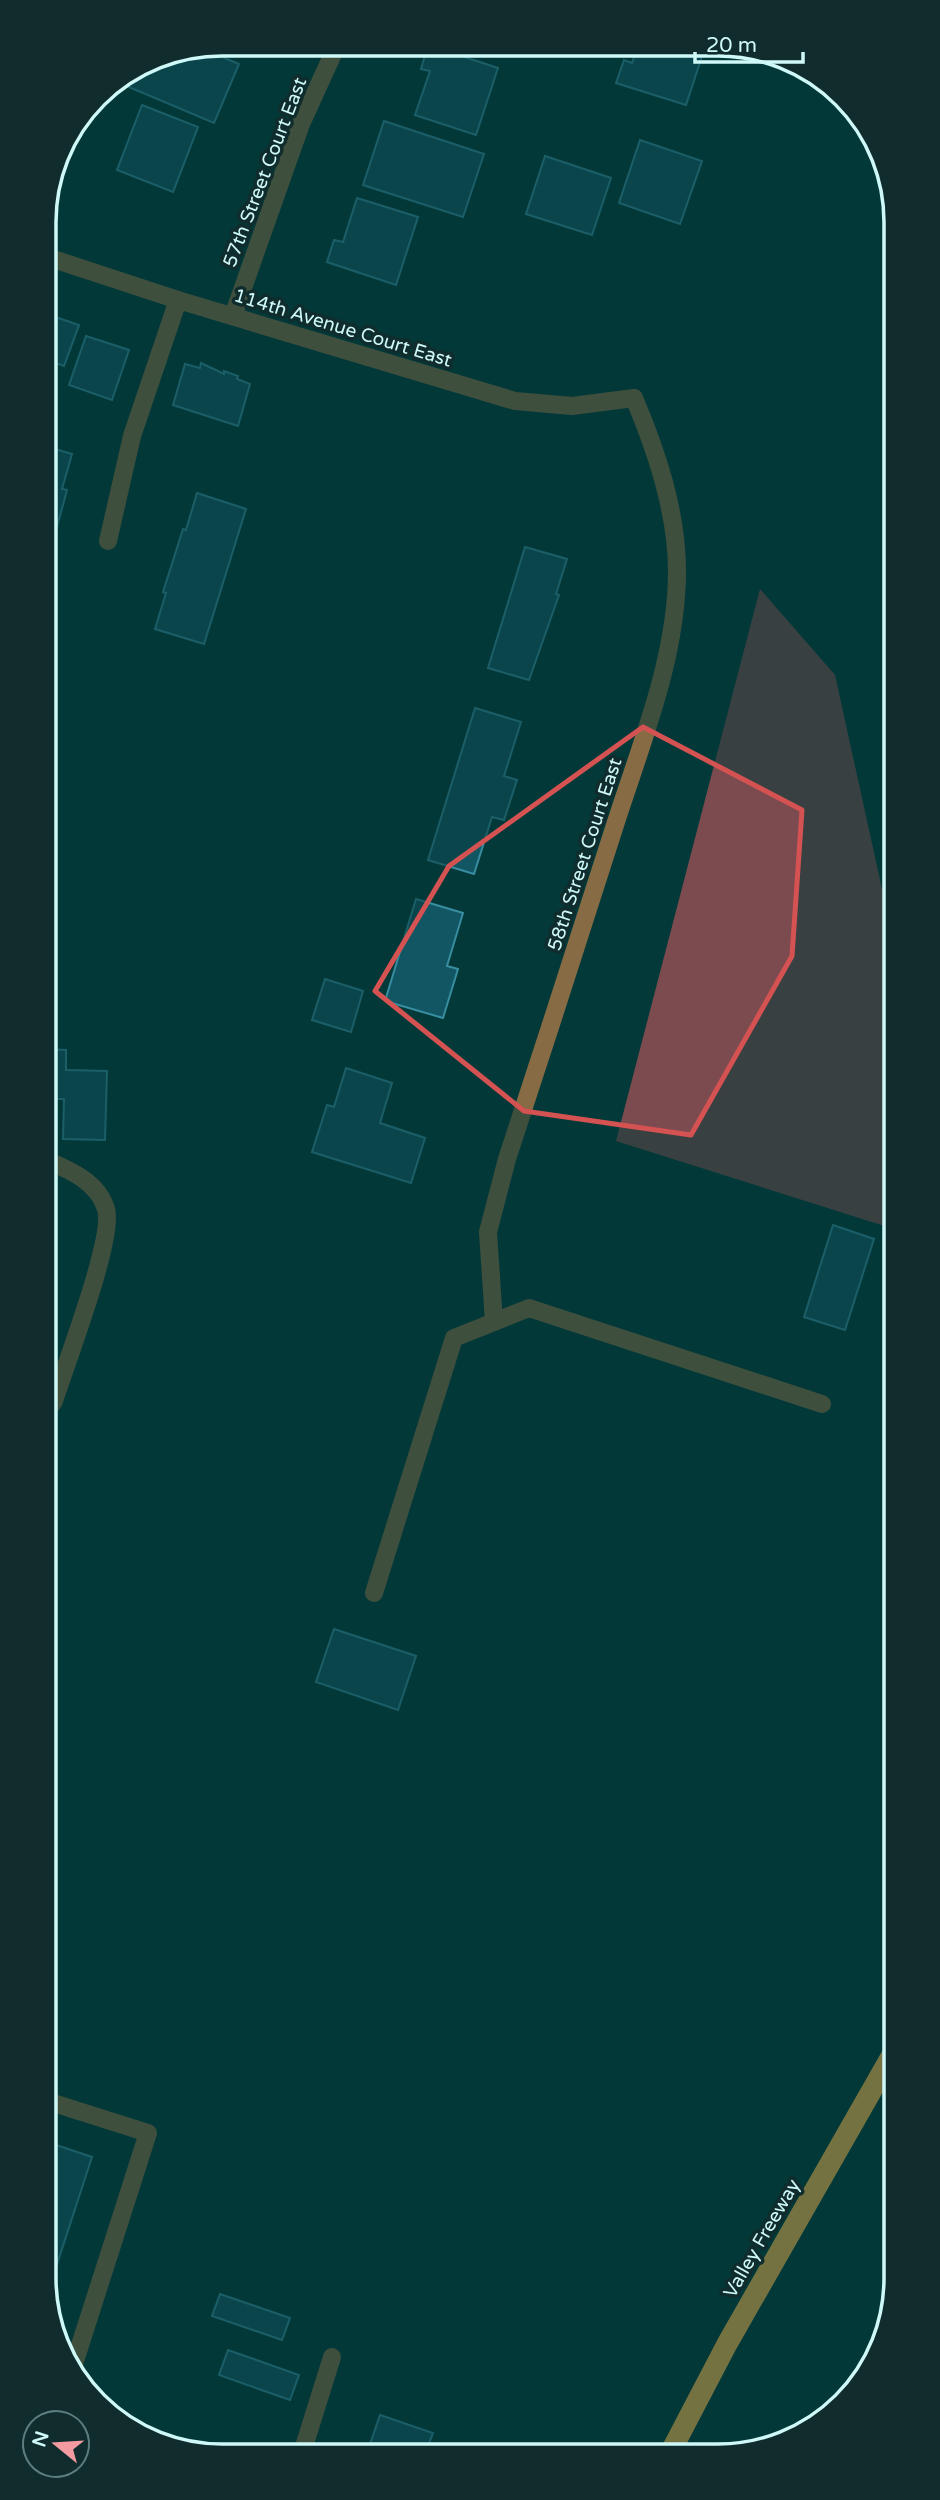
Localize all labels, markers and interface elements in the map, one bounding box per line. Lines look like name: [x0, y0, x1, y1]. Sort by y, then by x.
scale bar: [695, 21, 804, 65]
text: 20 m: [706, 33, 757, 58]
street label: 57th Street Court East: [219, 74, 311, 270]
street label: 114th Avenue Court East: [231, 284, 454, 372]
street label: 58th Street Court East: [543, 755, 627, 953]
street label: Valley Freeway: [719, 2175, 805, 2302]
north arrow: [21, 2409, 91, 2479]
text: N: [28, 2428, 54, 2450]

